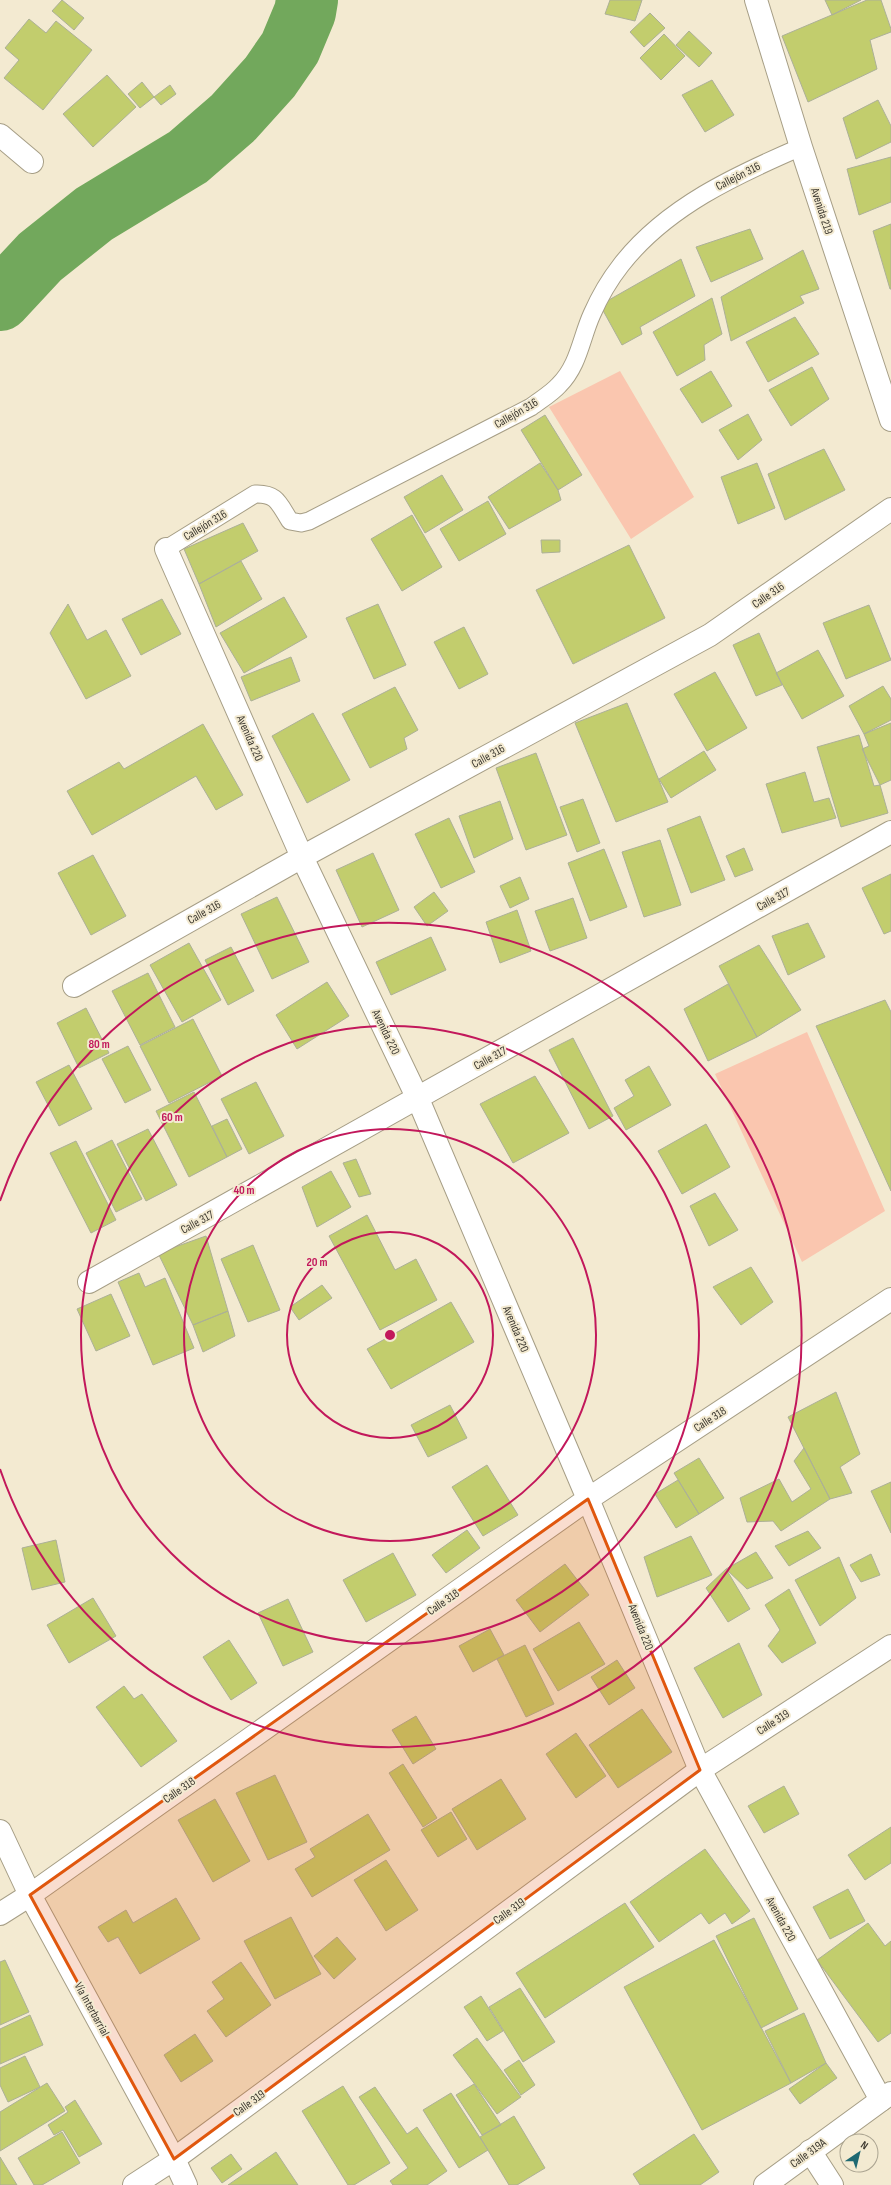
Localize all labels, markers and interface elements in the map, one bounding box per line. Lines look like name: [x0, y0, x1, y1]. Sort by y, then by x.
street label: Callejón 316: [713, 159, 763, 194]
street label: Avenida 219: [807, 185, 836, 236]
street label: Callejón 316: [492, 395, 541, 432]
street label: Callejón 316: [181, 507, 230, 544]
street label: Calle 316: [749, 579, 787, 612]
street label: Avenida 220: [232, 712, 266, 763]
street label: Calle 316: [469, 741, 508, 772]
street label: Calle 317: [754, 884, 793, 915]
street label: Calle 316: [185, 897, 224, 928]
street label: Avenida 220: [368, 1006, 403, 1057]
text: 80 m: [88, 1037, 110, 1052]
street label: Calle 317: [471, 1043, 510, 1074]
text: 60 m: [161, 1110, 183, 1125]
text: 40 m: [233, 1183, 255, 1198]
street label: Calle 317: [178, 1207, 217, 1238]
text: 20 m: [307, 1255, 327, 1270]
street label: Avenida 220: [499, 1303, 532, 1354]
centre of rings: [383, 1328, 397, 1342]
street label: Calle 318: [691, 1403, 729, 1435]
street label: Calle 318: [424, 1586, 462, 1619]
street label: Avenida 220: [624, 1601, 657, 1652]
street label: Calle 319: [754, 1706, 792, 1739]
street label: Calle 318: [160, 1774, 198, 1807]
street label: Avenida 220: [762, 1894, 799, 1944]
street label: Calle 319: [490, 1895, 528, 1928]
street label: Vía Interbarrial: [71, 1980, 112, 2039]
street label: Calle 319: [230, 2087, 268, 2120]
north arrow: [839, 2133, 879, 2173]
street label: Calle 319A: [787, 2135, 830, 2172]
text: N: [858, 2138, 871, 2152]

